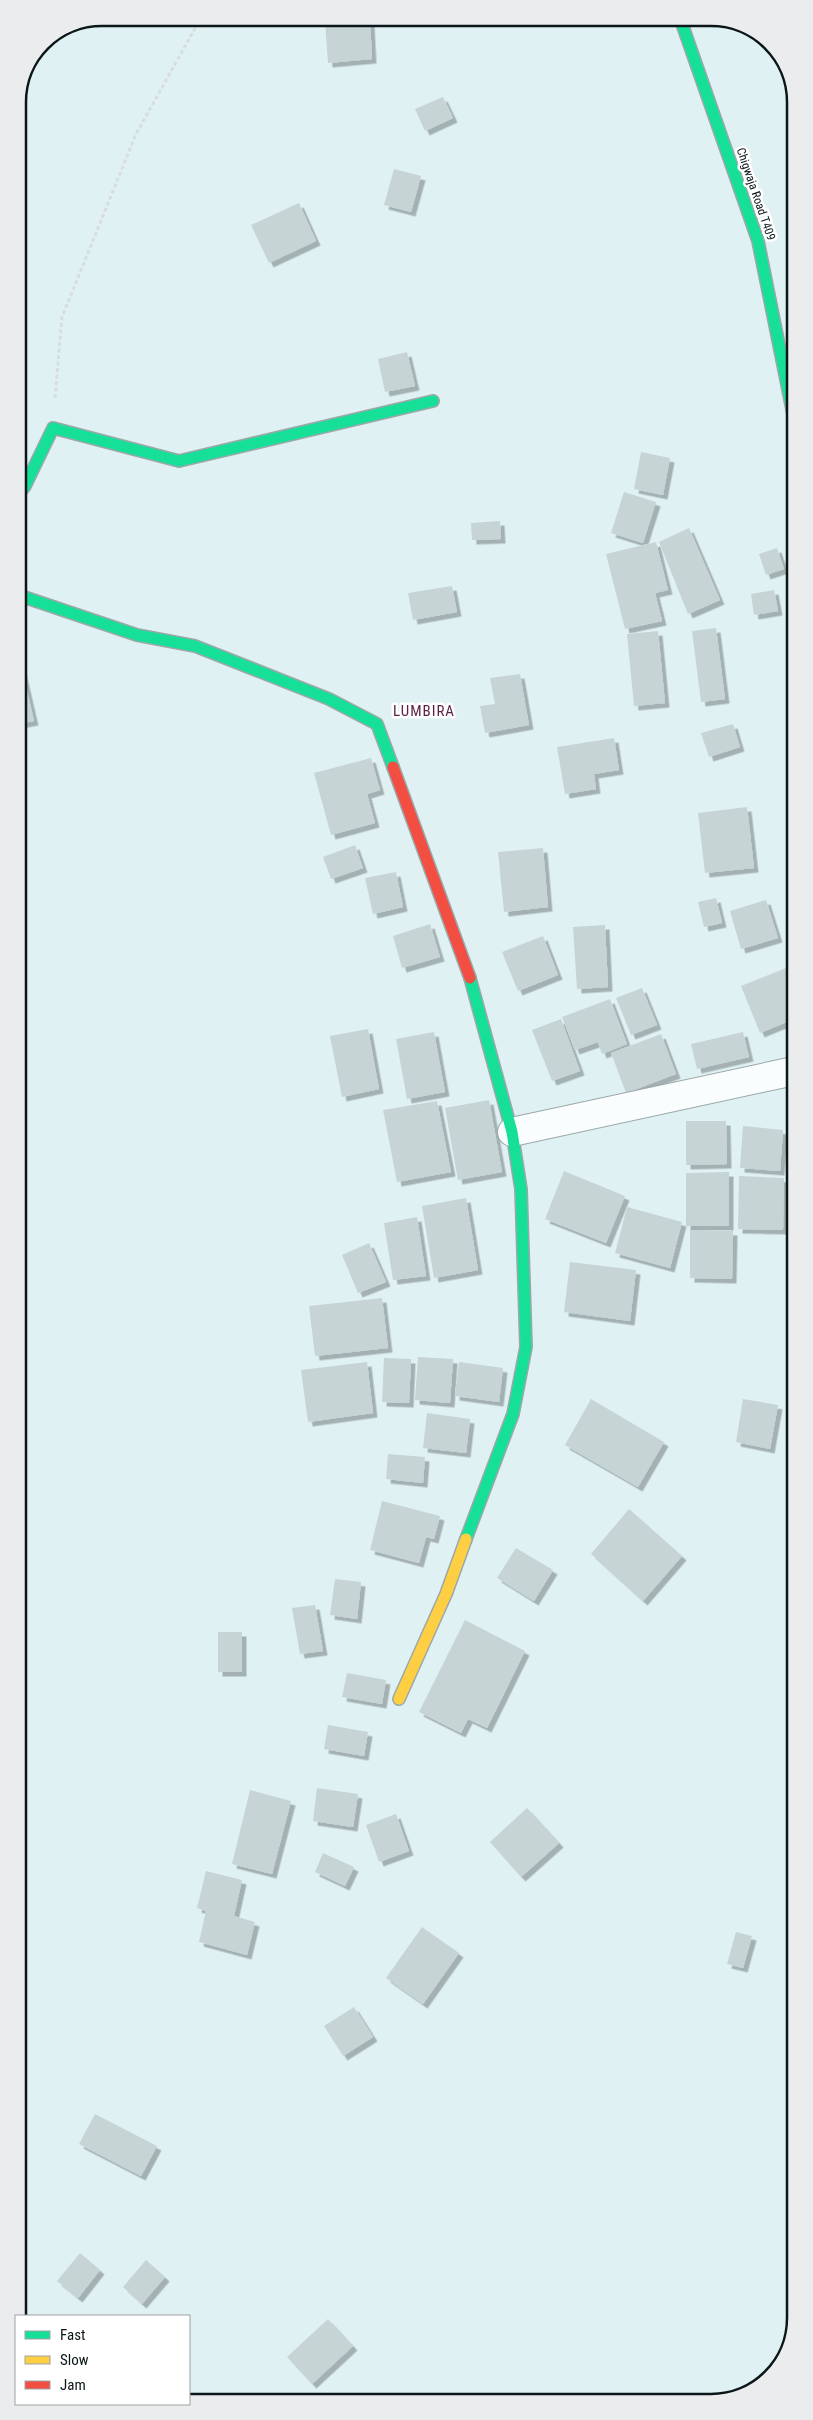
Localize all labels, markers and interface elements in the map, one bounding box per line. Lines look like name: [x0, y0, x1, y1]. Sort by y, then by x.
street label: Chigwaja Road T409: [734, 146, 778, 242]
district label: LUMBIRA: [393, 702, 455, 720]
legend: [15, 2315, 190, 2405]
text: Fast: [60, 2326, 85, 2344]
text: Slow: [60, 2351, 89, 2369]
text: Jam: [60, 2376, 86, 2394]

